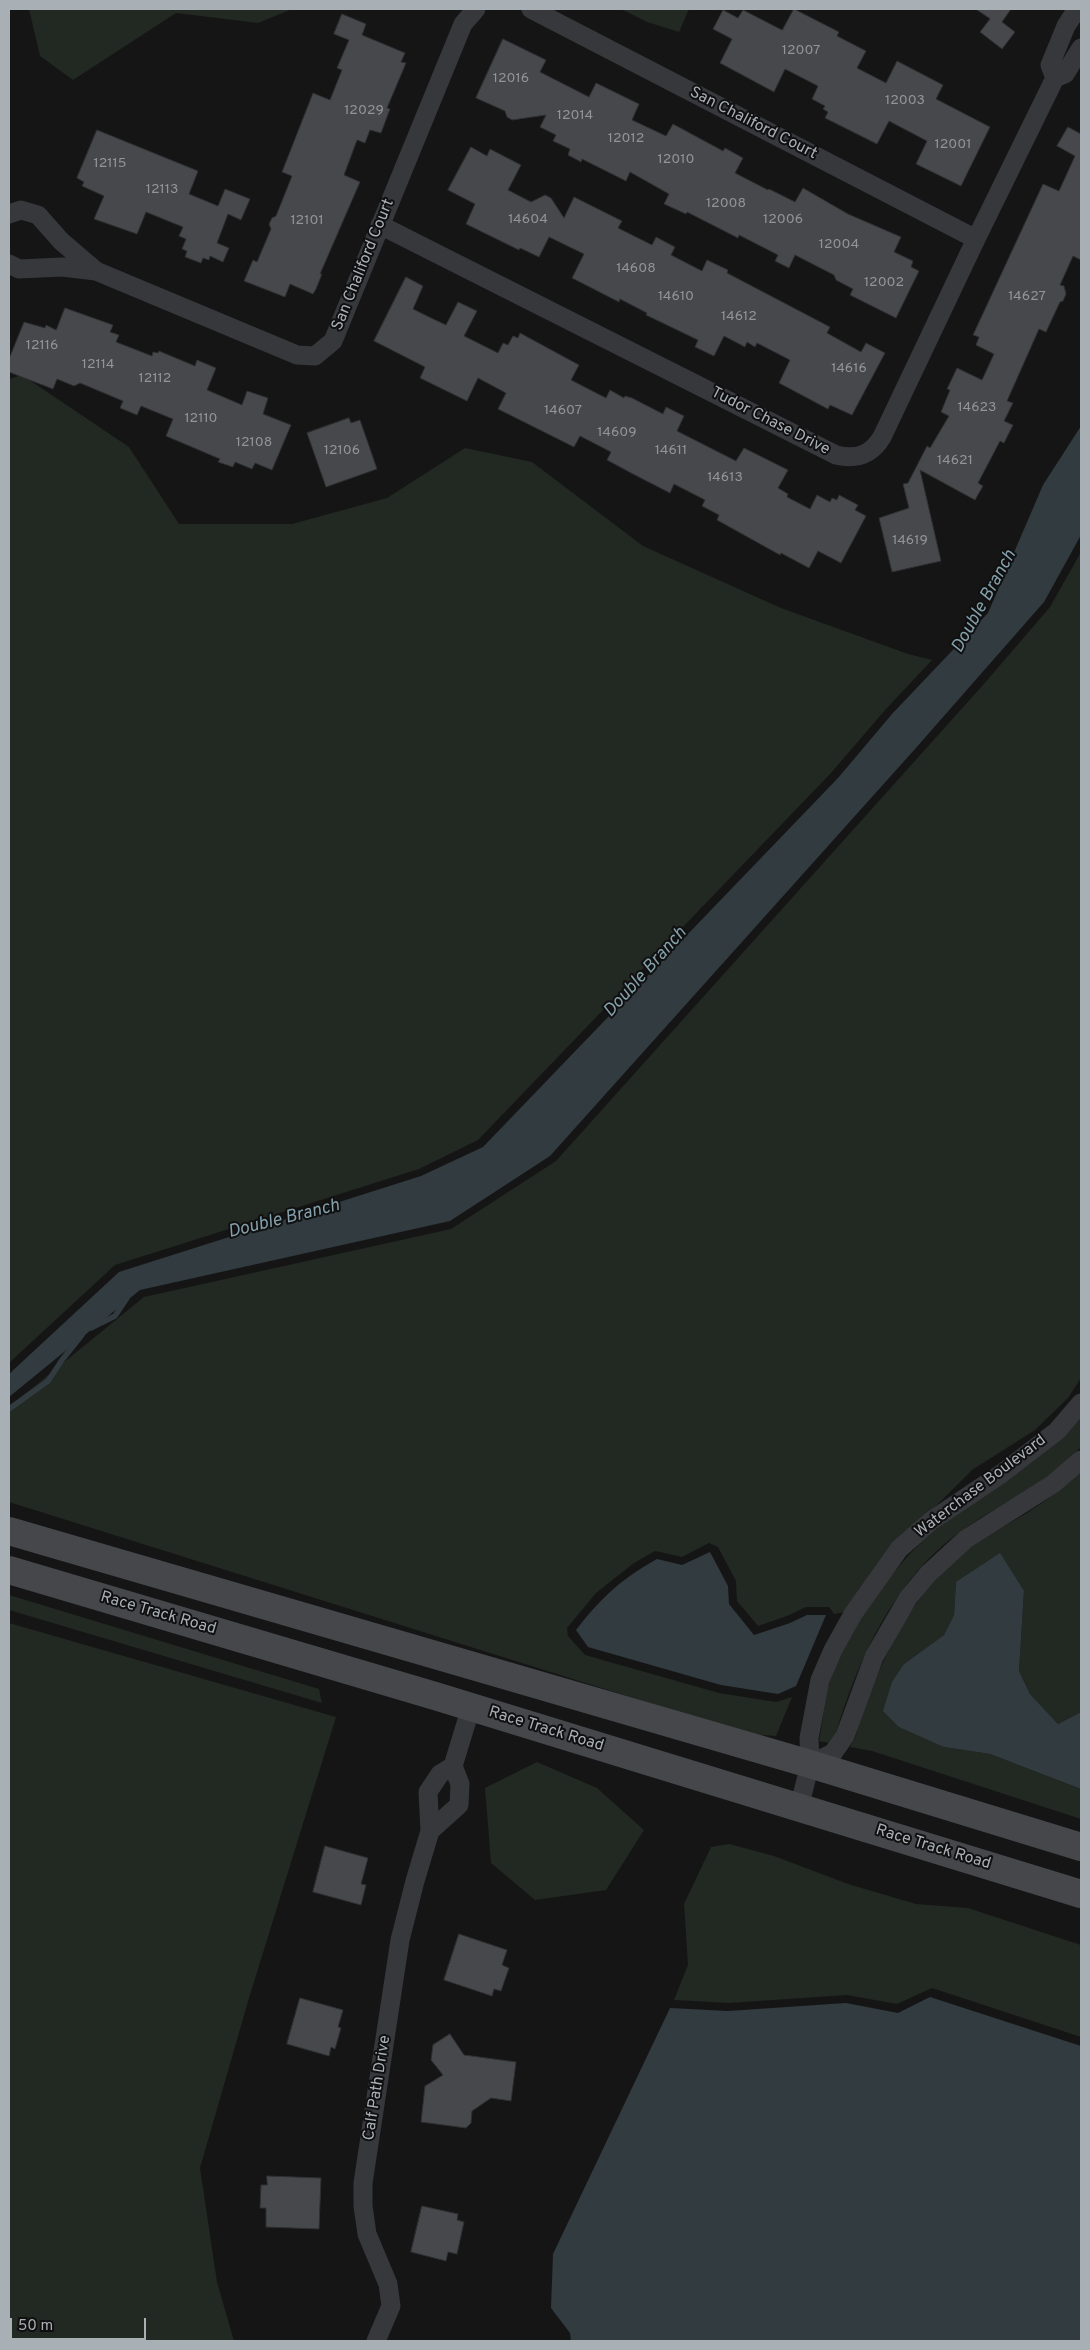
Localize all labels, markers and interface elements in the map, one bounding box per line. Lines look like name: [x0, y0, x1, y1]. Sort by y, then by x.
house number: 12007: [782, 43, 820, 59]
house number: 12016: [493, 71, 529, 87]
street label: San Chaliford Court: [686, 84, 820, 164]
house number: 12003: [885, 93, 925, 109]
house number: 12029: [344, 103, 384, 119]
house number: 12014: [557, 108, 593, 124]
house number: 12012: [608, 131, 644, 147]
house number: 12001: [935, 137, 971, 153]
house number: 12010: [658, 152, 694, 168]
house number: 12115: [94, 156, 126, 172]
house number: 12113: [146, 182, 178, 198]
street label: San Chaliford Court: [329, 196, 399, 334]
house number: 12008: [706, 196, 746, 212]
house number: 14604: [508, 212, 548, 228]
house number: 12006: [763, 212, 803, 228]
house number: 12101: [290, 213, 324, 229]
house number: 12004: [819, 237, 859, 253]
house number: 14608: [616, 261, 656, 277]
house number: 12002: [864, 275, 904, 291]
house number: 14610: [658, 289, 694, 305]
house number: 14627: [1008, 289, 1046, 305]
house number: 14612: [721, 309, 757, 325]
house number: 12116: [26, 338, 58, 354]
house number: 12114: [82, 357, 114, 373]
house number: 14616: [831, 361, 867, 377]
house number: 12112: [139, 371, 171, 387]
street label: Tudor Chase Drive: [707, 384, 833, 460]
house number: 14623: [958, 400, 996, 416]
house number: 14607: [544, 403, 582, 419]
house number: 12110: [184, 411, 218, 427]
house number: 14609: [597, 425, 637, 441]
house number: 12108: [236, 435, 272, 451]
house number: 12106: [324, 443, 360, 459]
house number: 14611: [655, 443, 687, 459]
house number: 14621: [937, 453, 973, 469]
house number: 14613: [707, 470, 743, 486]
house number: 14619: [892, 533, 928, 549]
water label: Double Branch: [948, 547, 1022, 657]
water label: Double Branch: [600, 923, 692, 1023]
water label: Double Branch: [226, 1196, 342, 1244]
street label: Waterchase Boulevard: [912, 1431, 1050, 1543]
street label: Race Track Road: [98, 1588, 218, 1640]
street label: Race Track Road: [486, 1703, 606, 1757]
street label: Race Track Road: [873, 1821, 993, 1875]
street label: Calf Path Drive: [360, 2034, 396, 2142]
scale bar: [12, 2308, 149, 2340]
text: 50 m: [18, 2317, 53, 2336]

